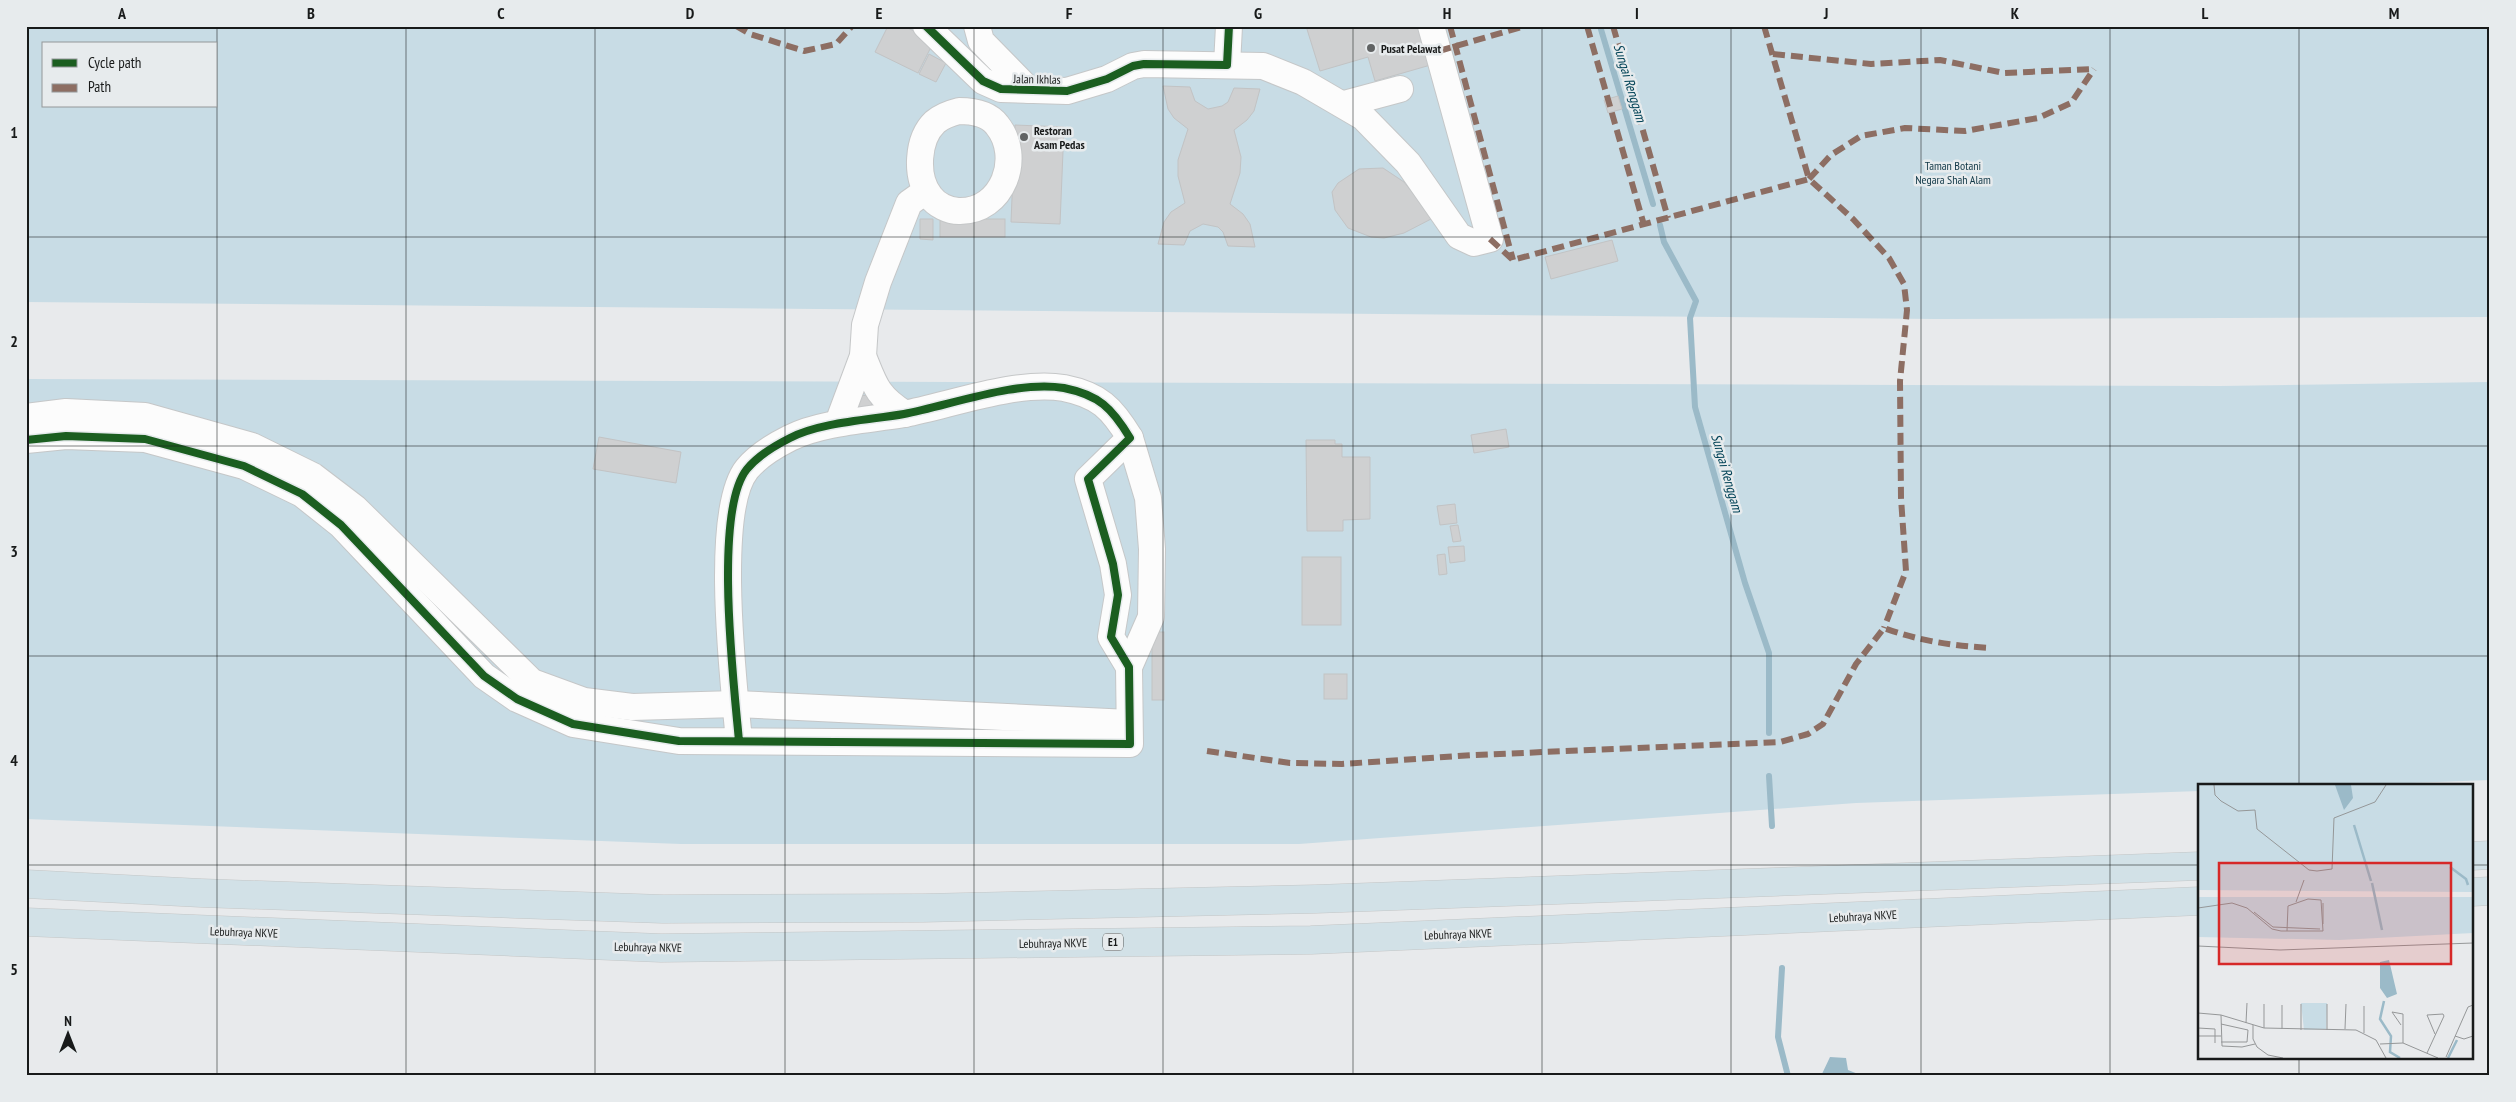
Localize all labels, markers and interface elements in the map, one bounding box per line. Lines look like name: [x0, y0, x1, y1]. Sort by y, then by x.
text: A: [117, 3, 127, 23]
text: B: [307, 3, 315, 23]
text: C: [497, 3, 505, 23]
text: D: [686, 3, 695, 23]
text: E: [876, 3, 883, 23]
text: F: [1066, 3, 1073, 23]
text: G: [1254, 3, 1262, 23]
text: H: [1443, 3, 1451, 23]
text: I: [1635, 3, 1639, 23]
text: J: [1823, 3, 1828, 23]
text: K: [2011, 3, 2020, 23]
text: L: [2202, 3, 2209, 23]
text: M: [2389, 3, 2399, 23]
place label: Pusat Pelawat: [1381, 41, 1441, 56]
legend: [42, 42, 218, 108]
marker: Pusat Pelawat: [1365, 42, 1377, 54]
water label: Sungai Renggam: [1610, 42, 1651, 125]
text: Cycle path: [88, 53, 141, 72]
street label: Jalan Ikhlas: [1012, 71, 1061, 87]
text: Path: [88, 77, 111, 96]
text: 1: [10, 122, 18, 142]
place label: Restoran Asam Pedas: [1033, 123, 1085, 152]
marker: Restoran Asam Pedas: [1018, 131, 1030, 143]
park label: Taman Botani Negara Shah Alam: [1915, 158, 1991, 187]
text: 2: [10, 331, 18, 351]
water label: Sungai Renggam: [1707, 432, 1747, 515]
text: 3: [10, 541, 18, 561]
text: 4: [10, 750, 18, 770]
inset map: [2198, 784, 2474, 1060]
street label: Lebuhraya NKVE: [1829, 907, 1897, 925]
street label: Lebuhraya NKVE: [210, 923, 278, 941]
street label: Lebuhraya NKVE: [1424, 925, 1492, 943]
road number: E1: [1103, 934, 1123, 950]
street label: Lebuhraya NKVE: [1019, 935, 1087, 951]
street label: Lebuhraya NKVE: [614, 939, 682, 955]
text: 5: [10, 959, 18, 979]
north arrow: [42, 1010, 92, 1060]
text: N: [64, 1012, 72, 1030]

